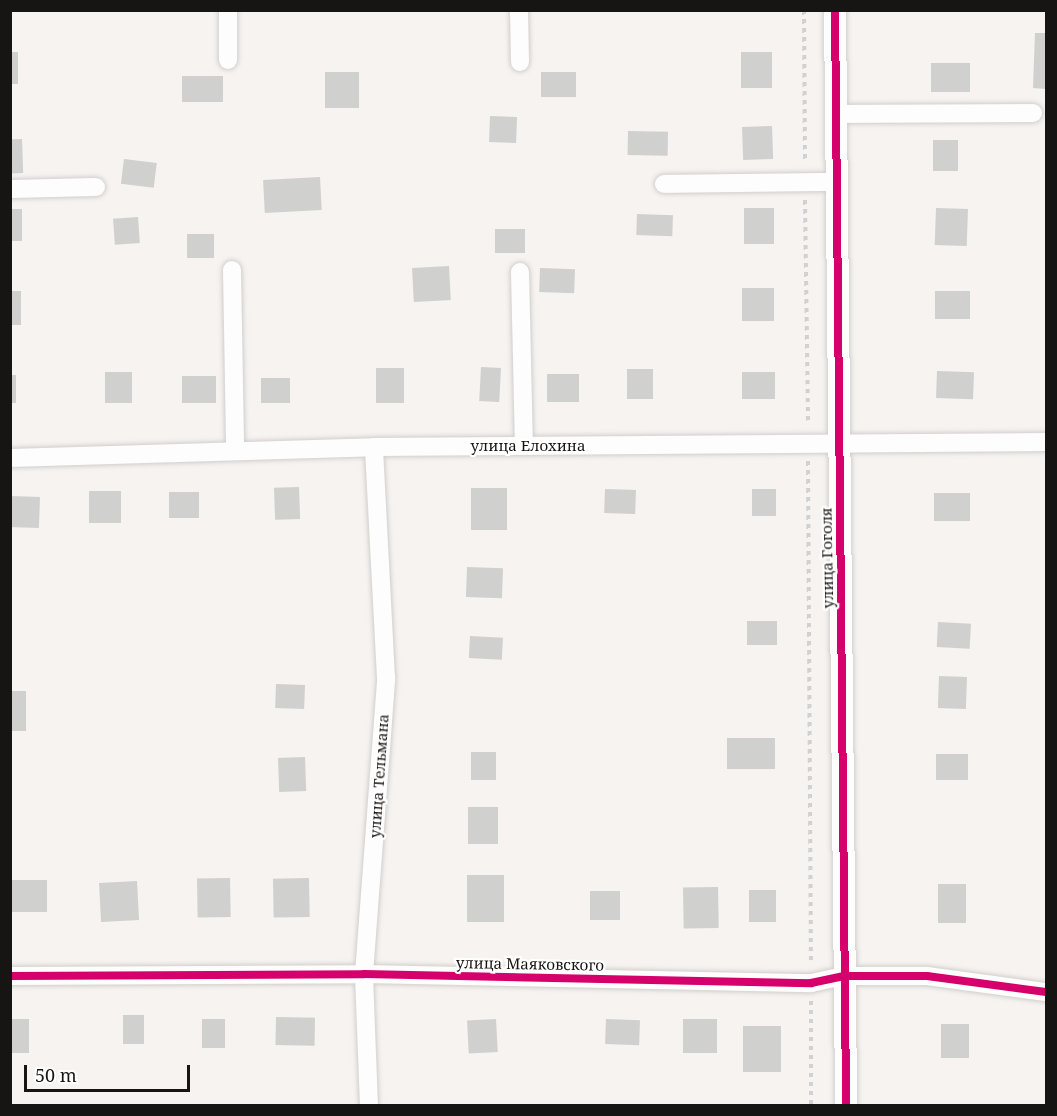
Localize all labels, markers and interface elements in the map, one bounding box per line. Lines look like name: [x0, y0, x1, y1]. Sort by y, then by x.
street label: улица Елохина: [471, 437, 585, 455]
street label: улица Гоголя: [817, 507, 837, 609]
street label: улица Тельмана: [366, 713, 392, 839]
street label: улица Маяковского: [456, 954, 604, 974]
scale bar: [27, 1053, 194, 1091]
text: 50 m: [35, 1063, 77, 1087]

